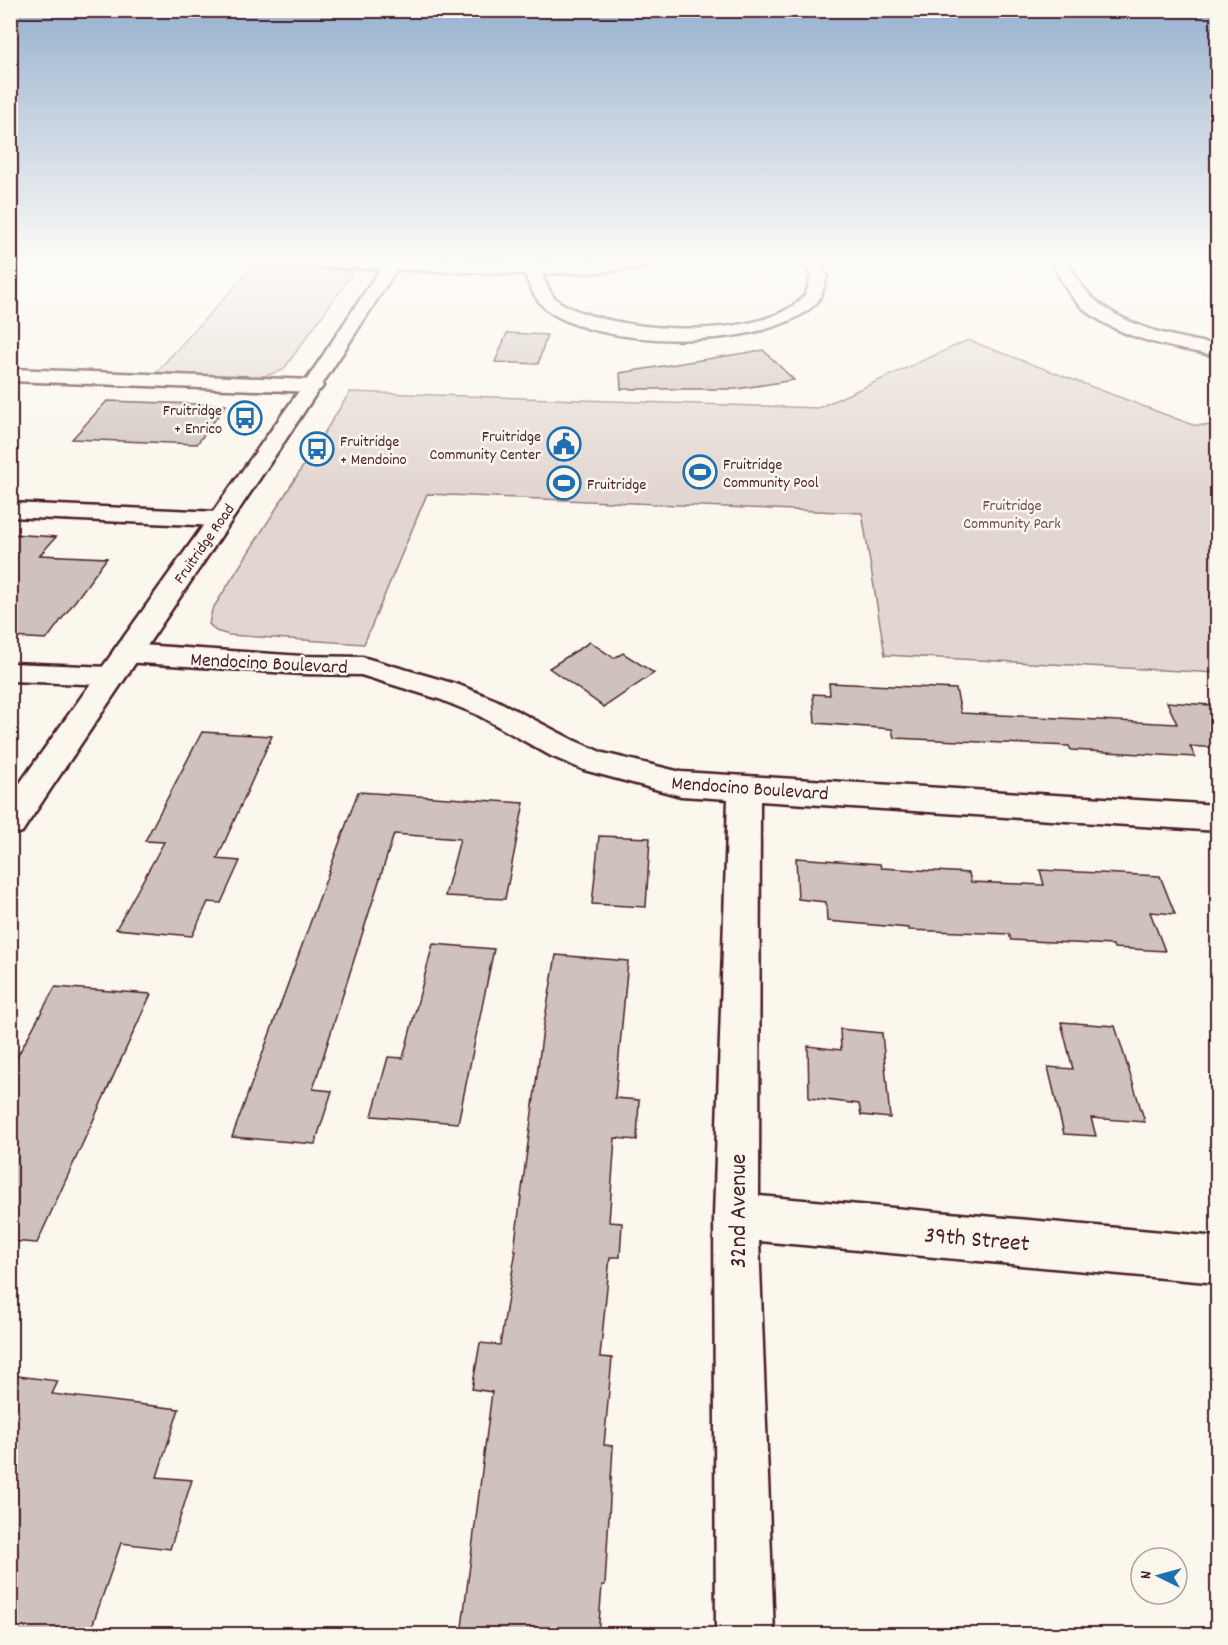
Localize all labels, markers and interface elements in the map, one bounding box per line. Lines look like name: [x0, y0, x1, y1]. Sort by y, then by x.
place label: Fruitridge + Enrico: [163, 400, 222, 441]
bus stop icon: Fruitridge + Enrico: [227, 400, 263, 436]
place label: Fruitridge Community Center: [430, 426, 541, 467]
public building icon: Fruitridge Community Center: [546, 426, 582, 462]
bus stop icon: Fruitridge + Mendoino: [299, 431, 335, 467]
place label: Fruitridge + Mendoino: [340, 431, 407, 472]
sports icon: Fruitridge Community Pool: [682, 454, 718, 490]
place label: Fruitridge Community Pool: [723, 454, 819, 495]
sports icon: Fruitridge: [546, 465, 582, 501]
place label: Fruitridge: [587, 474, 646, 497]
park label: Fruitridge Community Park: [963, 495, 1061, 536]
street label: Fruitridge Road: [169, 500, 241, 589]
street label: Mendocino Boulevard: [189, 647, 348, 683]
street label: Mendocino Boulevard: [670, 771, 829, 809]
street label: 32nd Avenue: [723, 1154, 757, 1268]
street label: 39th Street: [923, 1219, 1031, 1263]
north arrow: [1129, 1546, 1189, 1606]
text: N: [1135, 1570, 1158, 1580]

